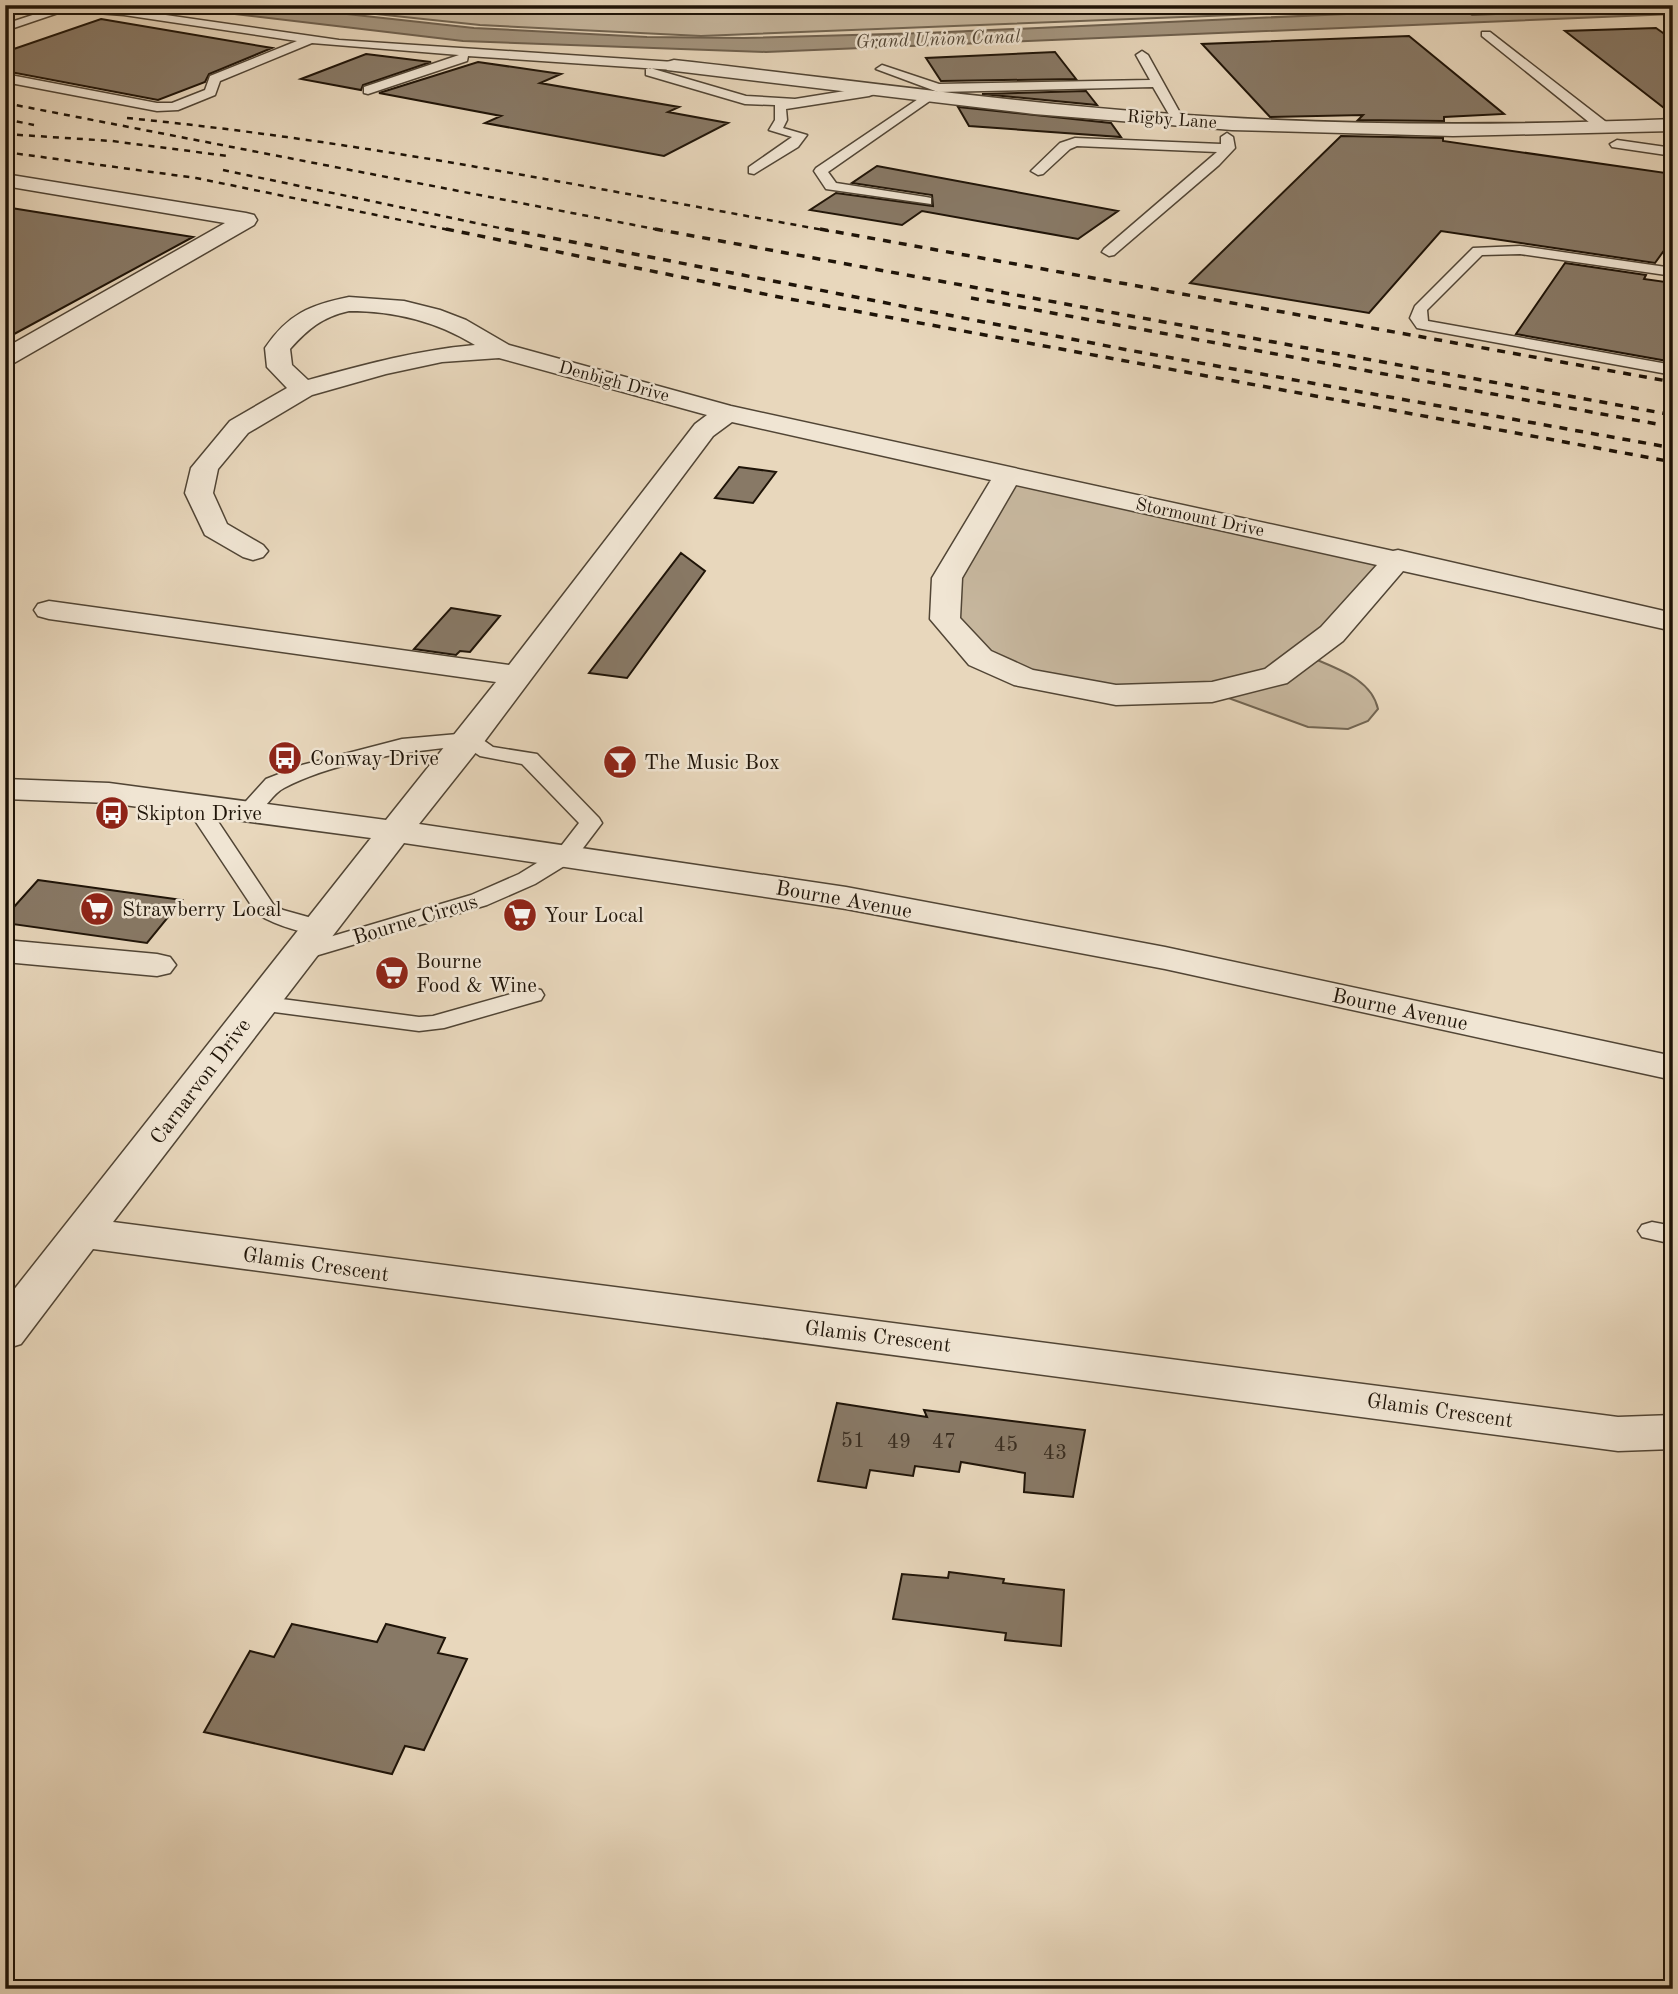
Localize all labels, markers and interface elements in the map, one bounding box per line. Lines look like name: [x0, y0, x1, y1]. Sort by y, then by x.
water label: Grand Union Canal: [855, 28, 1021, 53]
street label: Rigby Lane: [1126, 108, 1218, 132]
street label: Denbigh Drive: [556, 359, 671, 405]
street label: Stormount Drive: [1134, 496, 1266, 540]
bus stop icon: Conway Drive: [266, 739, 304, 777]
bar icon: The Music Box: [601, 743, 639, 781]
place label: Conway Drive: [310, 749, 439, 770]
place label: The Music Box: [644, 753, 780, 774]
bus stop icon: Skipton Drive: [93, 794, 131, 832]
place label: Skipton Drive: [136, 804, 262, 825]
street label: Bourne Avenue: [774, 878, 914, 923]
supermarket icon: Strawberry Local: [78, 890, 116, 928]
street label: Bourne Circus: [350, 891, 480, 949]
supermarket icon: Your Local: [501, 896, 539, 934]
place label: Strawberry Local: [122, 900, 282, 921]
place label: Your Local: [544, 906, 644, 927]
place label: Bourne Food & Wine: [416, 952, 537, 997]
supermarket icon: Bourne Food & Wine: [373, 954, 411, 992]
street label: Bourne Avenue: [1330, 986, 1470, 1035]
street label: Carnarvon Drive: [147, 1015, 255, 1149]
street label: Glamis Crescent: [241, 1245, 390, 1286]
street label: Glamis Crescent: [803, 1318, 952, 1357]
street label: Glamis Crescent: [1365, 1391, 1514, 1432]
house number: 51: [841, 1431, 865, 1452]
house number: 49: [887, 1432, 911, 1453]
house number: 47: [932, 1432, 956, 1453]
house number: 45: [994, 1435, 1018, 1456]
house number: 43: [1043, 1443, 1067, 1464]

